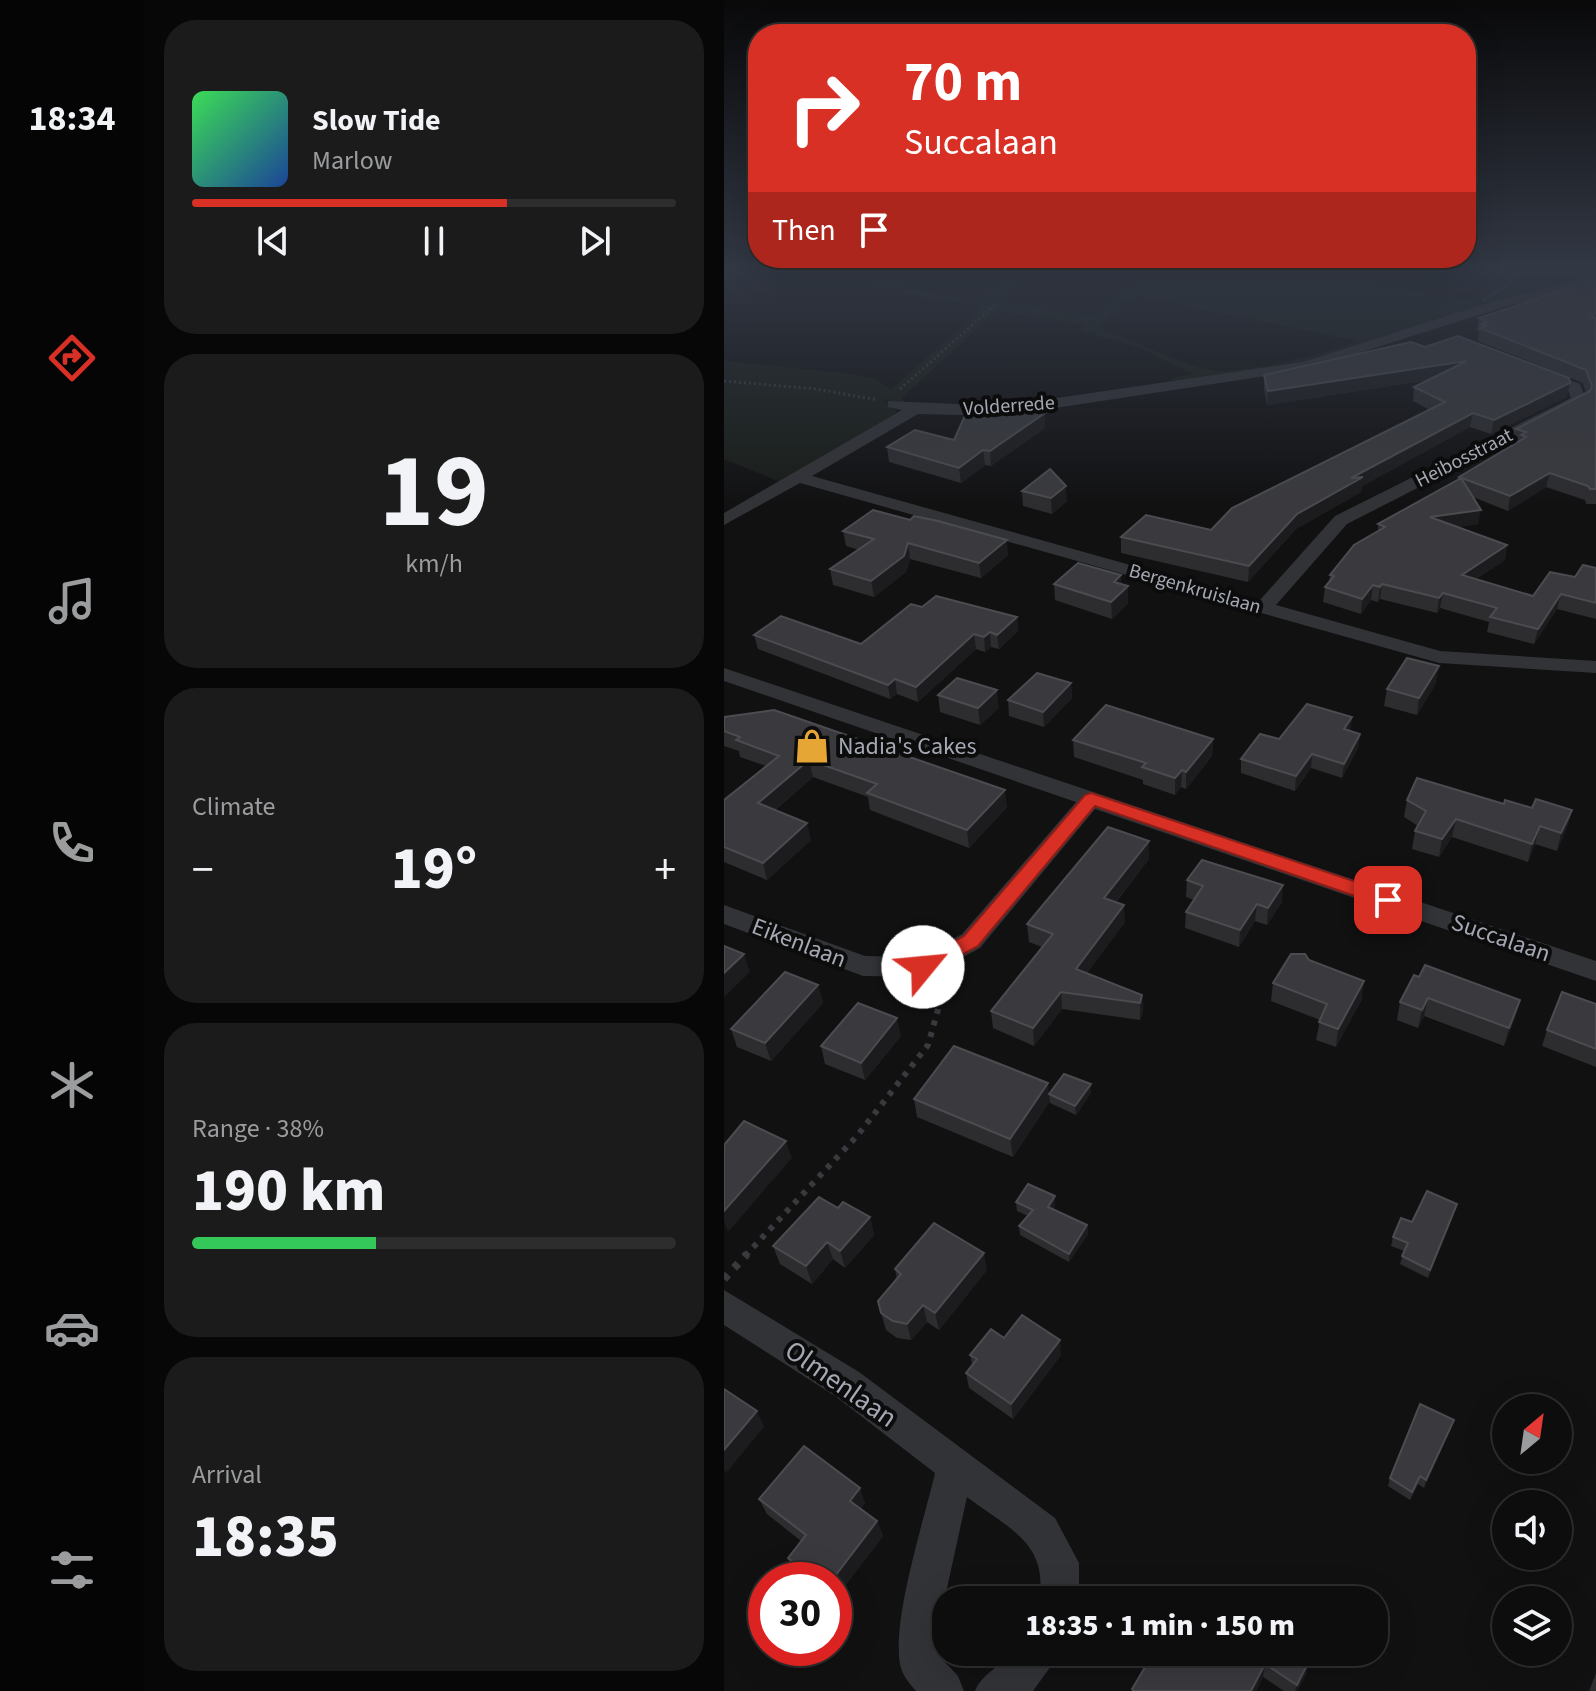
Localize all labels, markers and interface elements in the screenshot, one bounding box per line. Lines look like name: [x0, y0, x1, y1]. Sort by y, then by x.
text: 70 m: [904, 43, 1022, 122]
icon: right: [772, 56, 876, 160]
text: 18:34: [29, 93, 115, 144]
text: Slow Tide: [312, 99, 441, 142]
text: Succalaan: [904, 117, 1058, 168]
text: Marlow: [312, 142, 392, 179]
icon: arrive: [852, 208, 896, 252]
text: Then: [772, 209, 836, 252]
icon: previous: [251, 219, 295, 263]
icon: pause: [412, 219, 456, 263]
icon: next: [573, 219, 617, 263]
icon: directions: [44, 330, 100, 386]
street label: Volderrede: [962, 389, 1056, 423]
text: 19: [379, 419, 489, 567]
street label: Heibosstraat: [1410, 421, 1518, 495]
text: km/h: [405, 545, 463, 582]
street label: Bergenkruislaan: [1126, 557, 1264, 621]
icon: music: [44, 573, 100, 629]
shop icon: Nadia's Cakes: [793, 727, 831, 765]
place label: Nadia's Cakes: [838, 729, 977, 764]
text: Climate: [192, 788, 276, 825]
icon: phone: [44, 815, 100, 871]
text: 19°: [391, 827, 477, 912]
text: −: [192, 839, 214, 902]
text: +: [654, 839, 676, 902]
pin: [1354, 866, 1422, 934]
icon: arrive: [1366, 878, 1410, 922]
street label: Succalaan: [1447, 905, 1555, 971]
street label: Eikenlaan: [747, 909, 851, 977]
position arrow: [881, 925, 965, 1009]
icon: climate: [44, 1057, 100, 1113]
text: Range · 38%: [192, 1110, 324, 1147]
text: 190 km: [192, 1149, 385, 1234]
icon: car: [44, 1300, 100, 1356]
street label: Olmenlaan: [777, 1331, 905, 1437]
north arrow: [1492, 1394, 1572, 1474]
map controls: [1492, 1394, 1572, 1666]
text: Arrival: [192, 1456, 262, 1493]
button: sound: [1492, 1490, 1572, 1570]
text: 18:35: [192, 1495, 339, 1580]
icon: filters: [44, 1542, 100, 1598]
speed limit sign: 30: [748, 1562, 852, 1666]
button: layers: [1492, 1586, 1572, 1666]
text: 18:35 · 1 min · 150 m: [1025, 1604, 1295, 1647]

